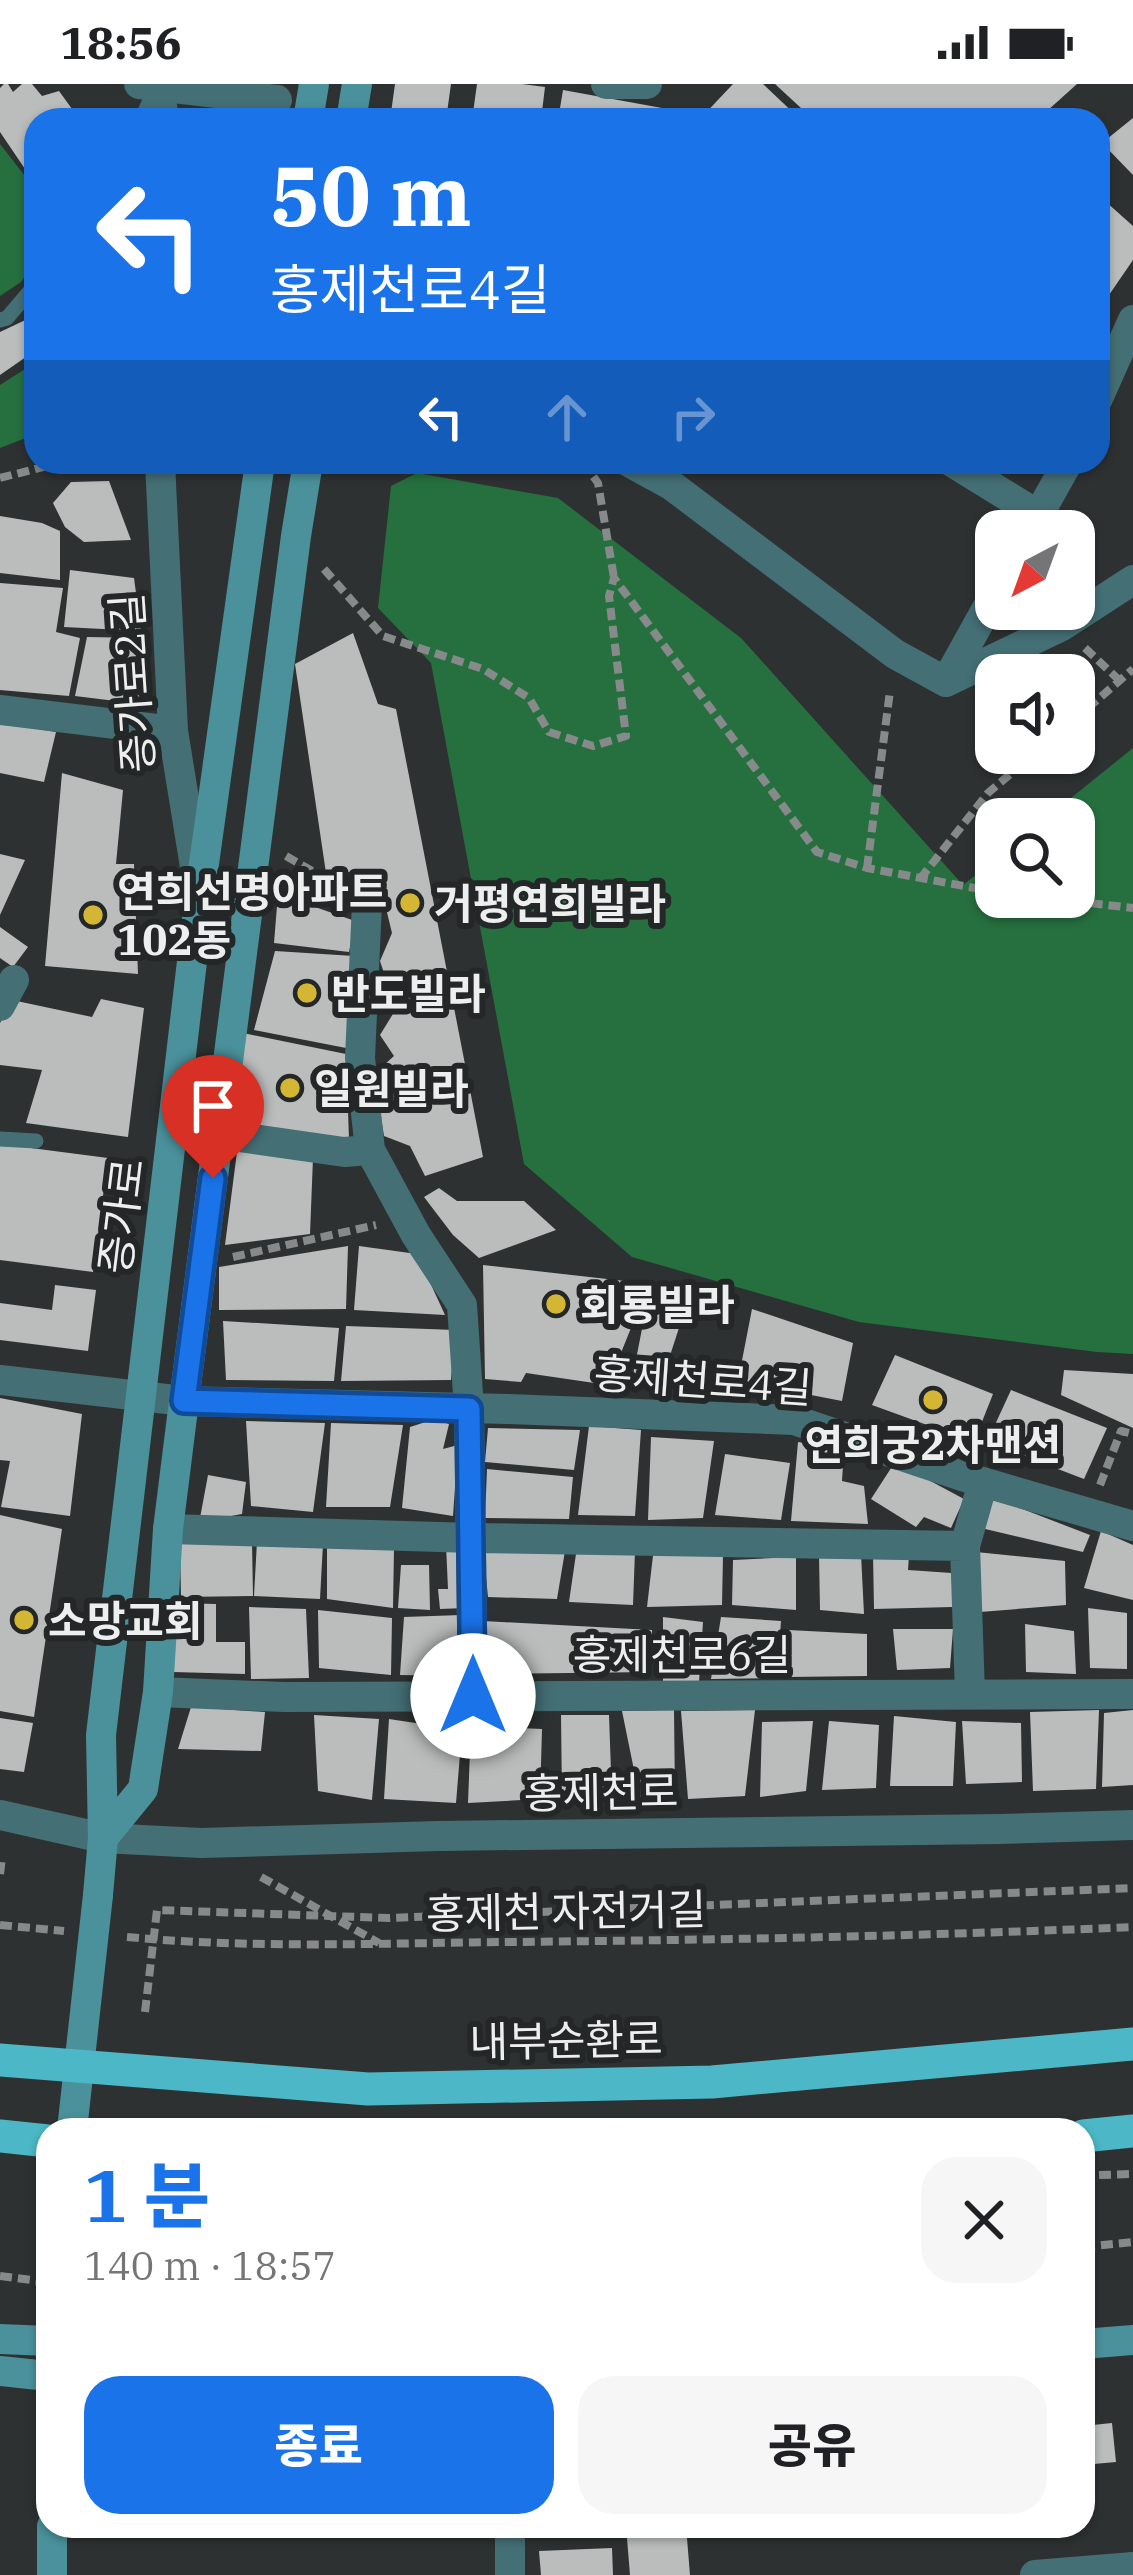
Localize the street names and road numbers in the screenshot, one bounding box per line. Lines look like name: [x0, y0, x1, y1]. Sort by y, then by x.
street label: 증가로2길: [98, 591, 166, 775]
street label: 증가로: [87, 1155, 155, 1277]
street label: 홍제천로4길: [592, 1345, 814, 1415]
street label: 홍제천로6길: [573, 1627, 791, 1682]
street label: 홍제천로: [523, 1763, 679, 1821]
street label: 홍제천 자전거길: [425, 1881, 707, 1941]
street label: 내부순환로: [469, 2011, 663, 2069]

